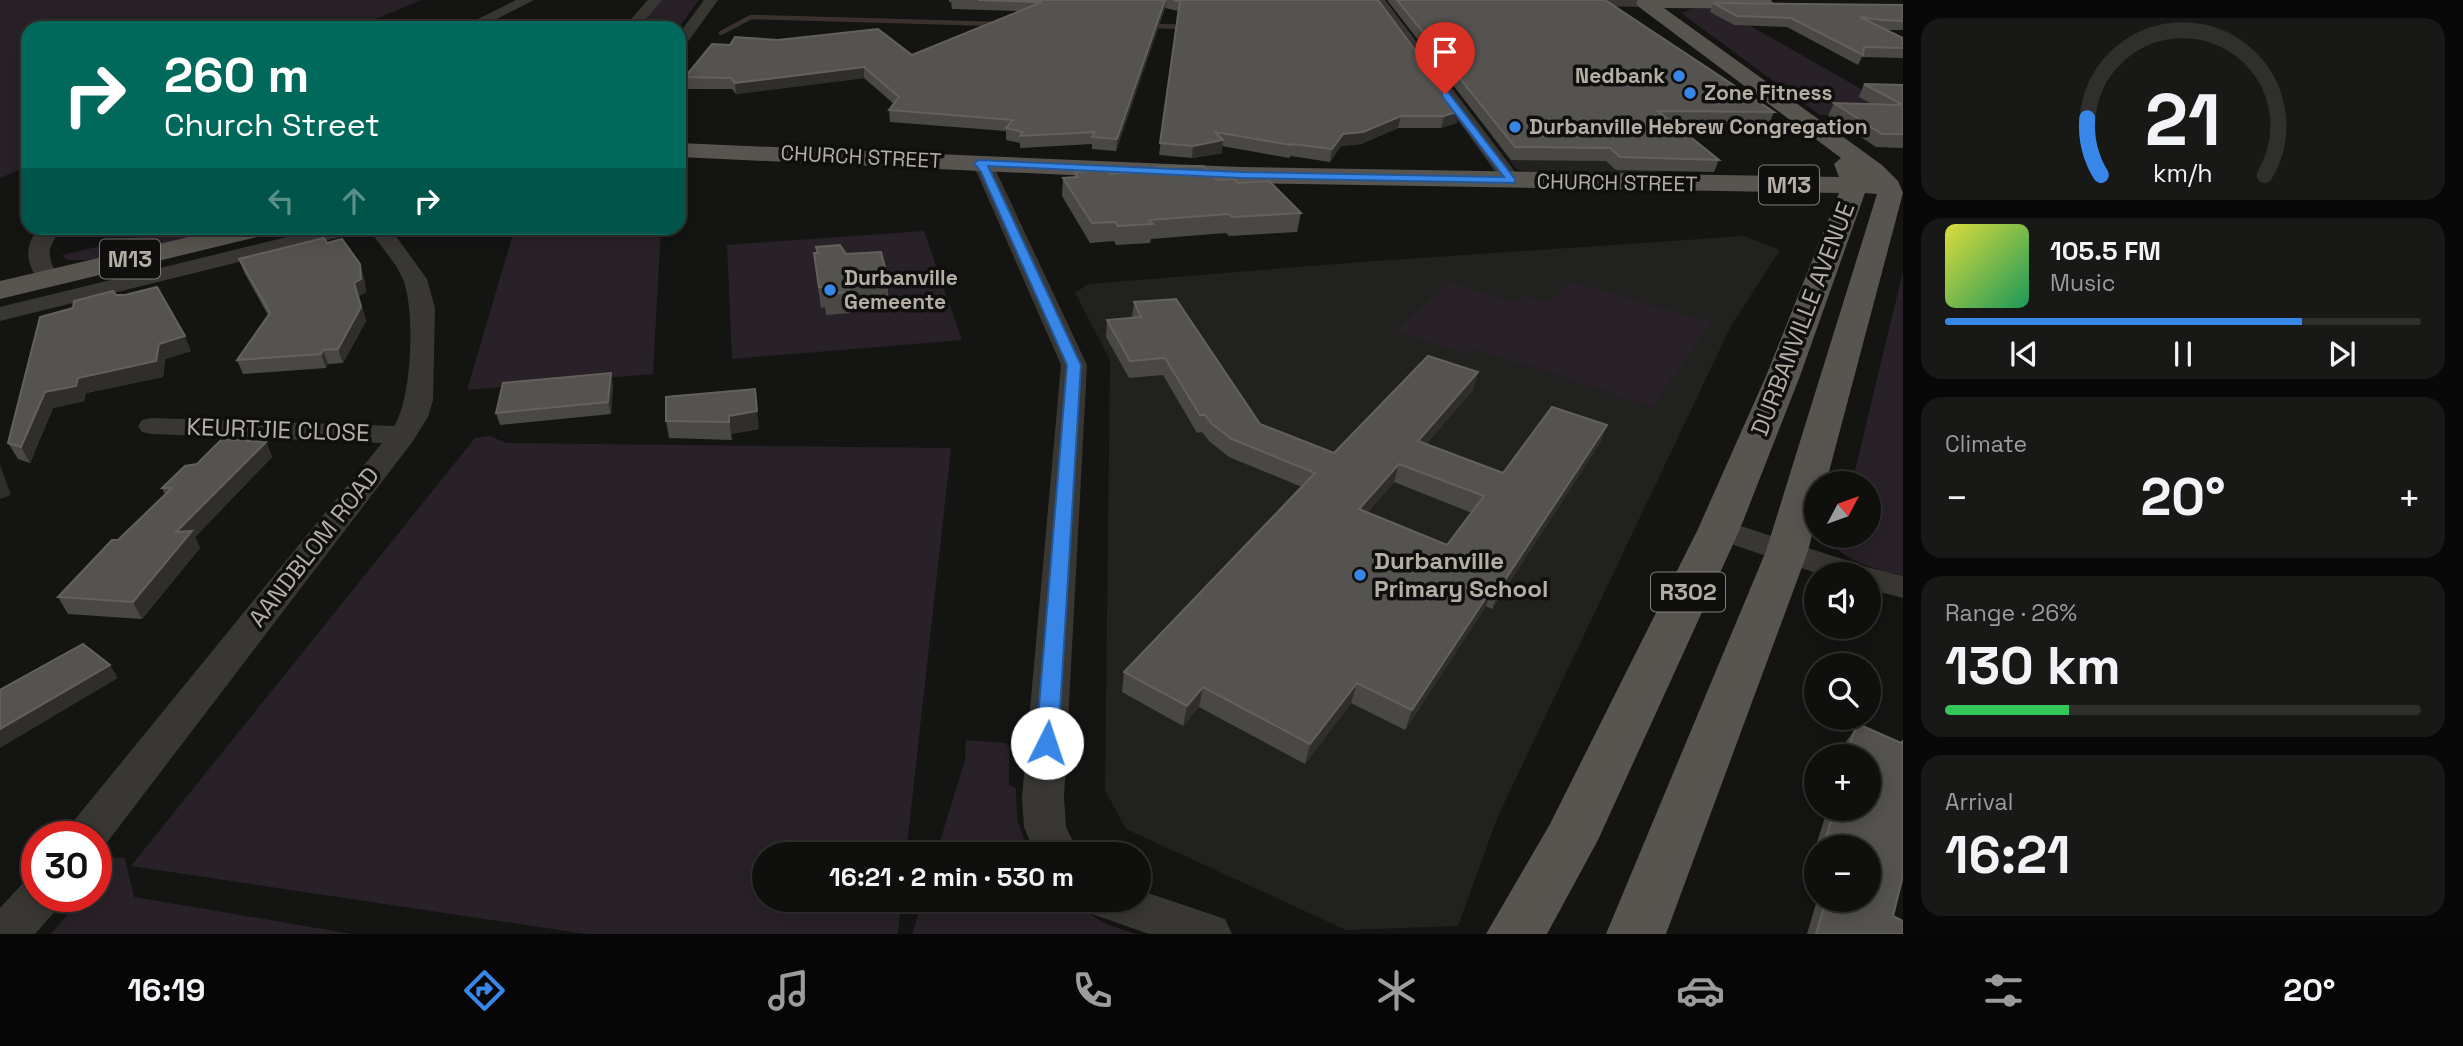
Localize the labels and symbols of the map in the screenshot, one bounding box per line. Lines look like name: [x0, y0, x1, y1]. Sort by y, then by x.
pin: [1415, 22, 1475, 94]
place label: Nedbank: [1575, 62, 1665, 89]
marker: Nedbank: [1671, 68, 1687, 84]
place label: Zone Fitness: [1704, 79, 1833, 106]
marker: Zone Fitness: [1682, 85, 1698, 101]
place label: Durbanville Hebrew Congregation: [1529, 113, 1868, 140]
marker: Durbanville Hebrew Congregation: [1507, 119, 1523, 135]
street label: CHURCH STREET: [780, 139, 942, 174]
road number: M13: [1759, 166, 1819, 204]
street label: CHURCH STREET: [1536, 168, 1698, 197]
street label: DURBANVILLE AVENUE: [1744, 198, 1861, 440]
road number: M13: [100, 240, 160, 278]
place label: Durbanville Gemeente: [844, 264, 958, 315]
marker: Durbanville Gemeente: [822, 282, 838, 298]
street label: KEURTJIE CLOSE: [186, 411, 370, 448]
street label: AANDBLOM ROAD: [241, 460, 386, 633]
north arrow: [1804, 471, 1881, 548]
place label: Durbanville Primary School: [1374, 545, 1548, 604]
marker: Durbanville Primary School: [1352, 567, 1368, 583]
road number: R302: [1651, 572, 1725, 612]
position arrow: [1010, 706, 1084, 780]
speed limit sign: 30: [21, 821, 112, 912]

